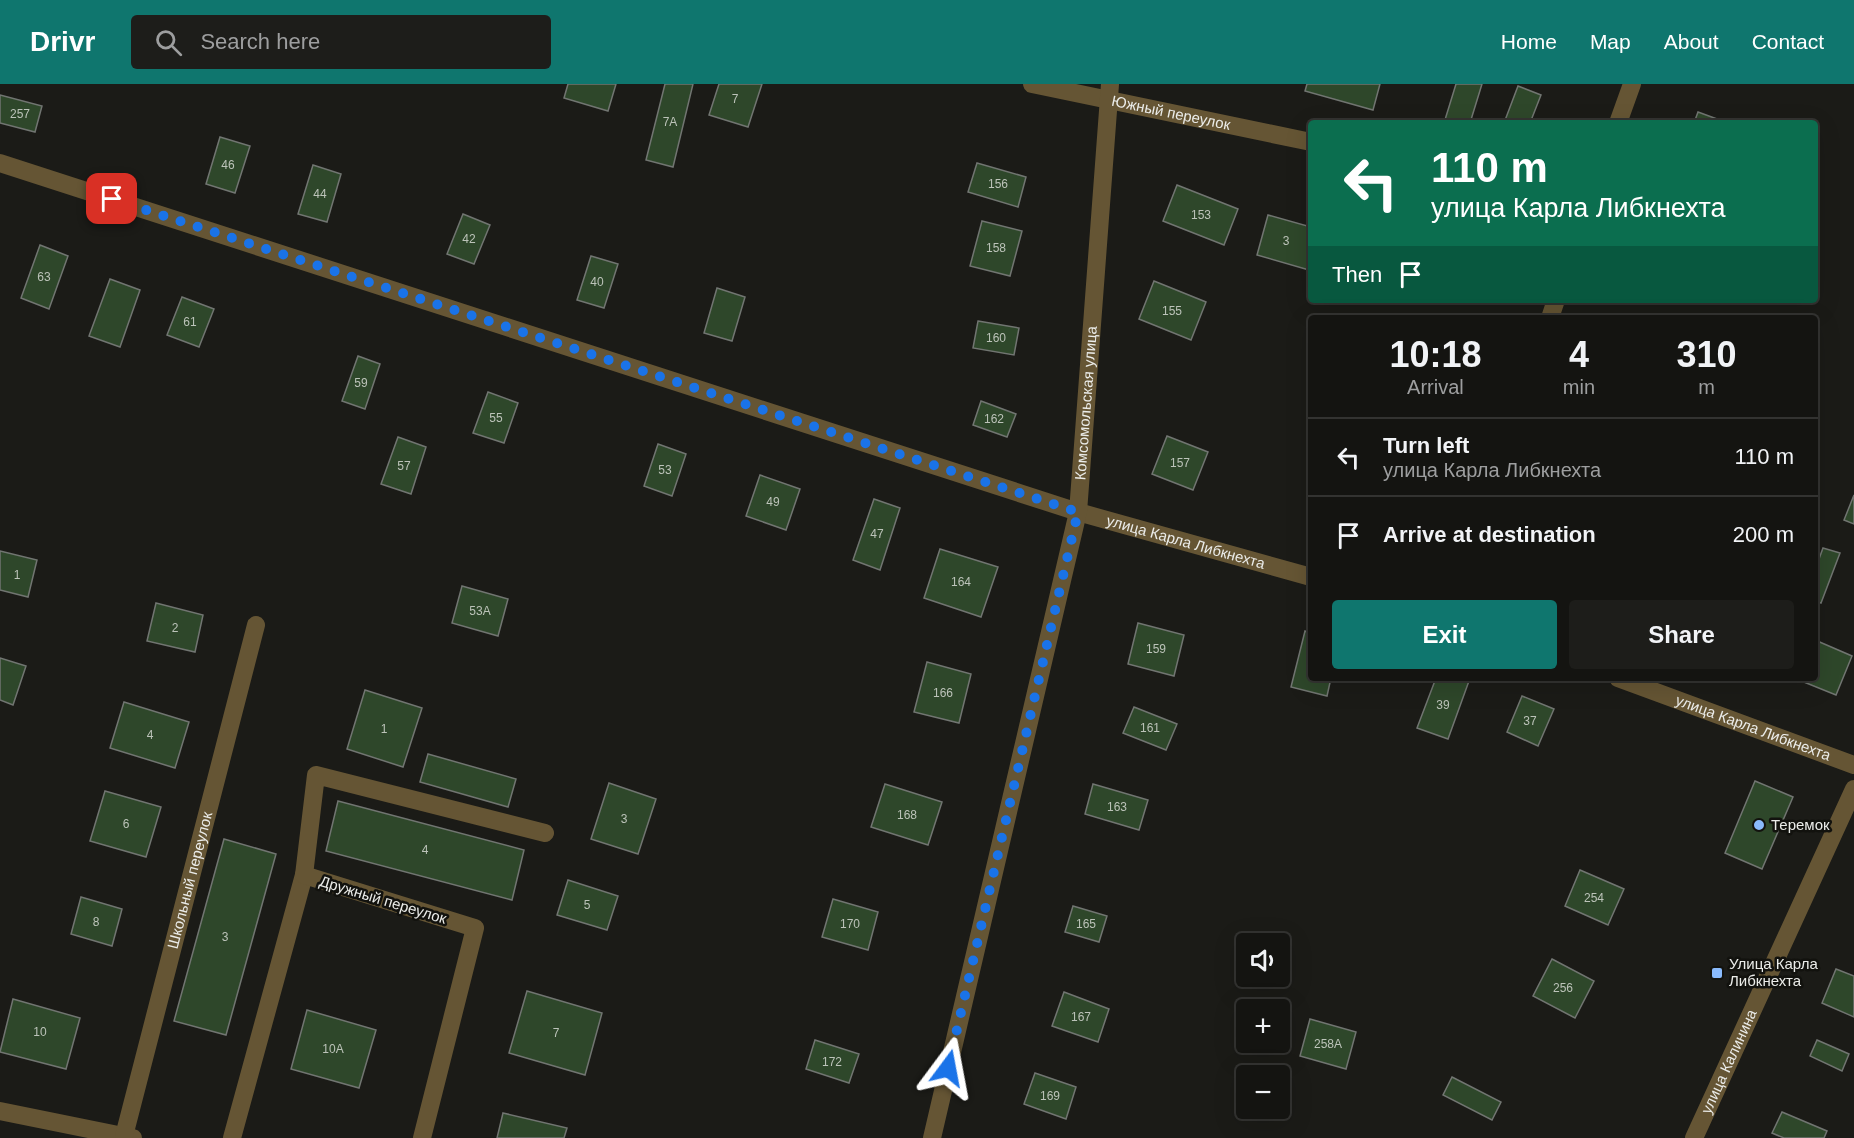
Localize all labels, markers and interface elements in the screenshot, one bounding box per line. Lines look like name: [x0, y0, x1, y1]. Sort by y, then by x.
search box: [131, 15, 551, 69]
text: Drivr: [30, 26, 95, 57]
icon: search: [152, 26, 185, 59]
text: Search here: [200, 29, 320, 54]
text: Home: [1501, 30, 1557, 53]
text: Map: [1590, 30, 1631, 53]
text: About: [1664, 30, 1719, 53]
text: Contact: [1752, 30, 1824, 53]
house number: 7: [732, 92, 739, 106]
street label: Южный переулок: [1110, 92, 1232, 133]
house number: 257: [10, 107, 30, 121]
house number: 7А: [663, 115, 677, 129]
icon: left: [1332, 144, 1410, 222]
text: 110 m: [1431, 144, 1548, 191]
house number: 46: [221, 158, 235, 172]
pin: [86, 173, 137, 224]
house number: 156: [988, 177, 1008, 191]
icon: arrive: [95, 182, 128, 215]
house number: 44: [313, 187, 327, 201]
text: улица Карла Либкнехта: [1431, 193, 1726, 223]
house number: 153: [1191, 208, 1211, 222]
house number: 42: [462, 232, 476, 246]
house number: 3: [1283, 234, 1290, 248]
house number: 158: [986, 241, 1006, 255]
icon: arrive: [1394, 258, 1427, 291]
text: Then: [1332, 262, 1382, 287]
house number: 63: [37, 270, 51, 284]
house number: 40: [590, 275, 604, 289]
house number: 155: [1162, 304, 1182, 318]
house number: 61: [183, 315, 197, 329]
street label: Комсомольская улица: [1071, 325, 1100, 481]
house number: 160: [986, 331, 1006, 345]
text: 10:18: [1389, 334, 1481, 375]
text: 4: [1569, 334, 1589, 375]
text: 310: [1676, 334, 1737, 375]
house number: 59: [354, 376, 368, 390]
text: Arrival: [1407, 376, 1464, 398]
text: min: [1563, 376, 1595, 398]
text: m: [1698, 376, 1715, 398]
house number: 55: [489, 411, 503, 425]
house number: 162: [984, 412, 1004, 426]
text: Turn left: [1383, 433, 1469, 458]
icon: left: [1332, 441, 1365, 474]
text: 110 m: [1734, 444, 1794, 469]
house number: 157: [1170, 456, 1190, 470]
house number: 57: [397, 459, 411, 473]
text: улица Карла Либкнехта: [1383, 459, 1601, 481]
house number: 53: [658, 463, 672, 477]
house number: 49: [766, 495, 780, 509]
street label: улица Карла Либкнехта: [1105, 511, 1268, 572]
icon: arrive: [1332, 519, 1365, 552]
text: Arrive at destination: [1383, 522, 1596, 547]
text: 200 m: [1733, 522, 1794, 547]
house number: 47: [870, 527, 884, 541]
house number: 1: [14, 568, 21, 582]
house number: 164: [951, 575, 971, 589]
button: Exit: [1332, 600, 1557, 669]
button: Share: [1569, 600, 1794, 669]
house number: 53А: [469, 604, 491, 618]
house number: 2: [172, 621, 179, 635]
house number: 159: [1146, 642, 1166, 656]
house number: 166: [933, 686, 953, 700]
street label: улица Карла Либкнехта: [1674, 691, 1834, 764]
house number: 39: [1436, 698, 1450, 712]
house number: 37: [1523, 714, 1537, 728]
house number: 161: [1140, 721, 1160, 735]
house number: 1: [381, 722, 388, 736]
house number: 4: [147, 728, 154, 742]
house number: 163: [1107, 800, 1127, 814]
house number: 168: [897, 808, 917, 822]
street label: Школьный переулок: [164, 810, 215, 951]
house number: 3: [621, 812, 628, 826]
place label: Теремок: [1771, 816, 1830, 833]
house number: 6: [123, 817, 130, 831]
marker: Теремок: [1752, 818, 1766, 832]
house number: 4: [422, 843, 429, 857]
street label: Дружный переулок: [318, 872, 449, 927]
house number: 254: [1584, 891, 1604, 905]
house number: 5: [584, 898, 591, 912]
house number: 8: [93, 915, 100, 929]
house number: 170: [840, 917, 860, 931]
house number: 165: [1076, 917, 1096, 931]
house number: 3: [222, 930, 229, 944]
map controls: [1236, 933, 1290, 1119]
button: sound: [1236, 933, 1290, 987]
place label: Улица Карла Либкнехта: [1729, 955, 1818, 989]
marker: Улица Карла Либкнехта: [1710, 966, 1724, 980]
house number: 256: [1553, 981, 1573, 995]
button: +: [1236, 999, 1290, 1053]
street label: улица Калинина: [1697, 1006, 1760, 1116]
house number: 167: [1071, 1010, 1091, 1024]
house number: 10: [33, 1025, 47, 1039]
house number: 7: [553, 1026, 560, 1040]
position arrow: [916, 1036, 980, 1100]
house number: 258А: [1314, 1037, 1342, 1051]
house number: 10А: [322, 1042, 344, 1056]
house number: 172: [822, 1055, 842, 1069]
button: −: [1236, 1065, 1290, 1119]
house number: 169: [1040, 1089, 1060, 1103]

